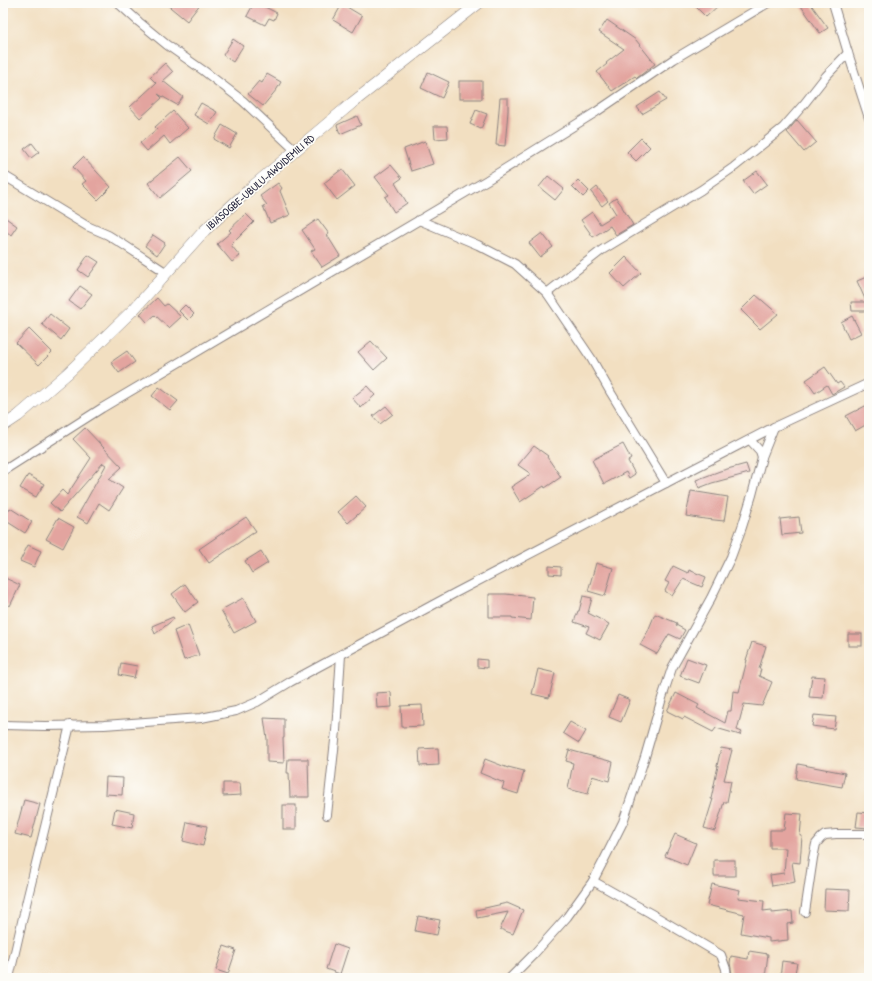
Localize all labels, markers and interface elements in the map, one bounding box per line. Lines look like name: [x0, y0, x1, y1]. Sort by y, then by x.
street label: IBIASOGBE-UBULU-AWOIDEMILI RD: [203, 131, 318, 233]

